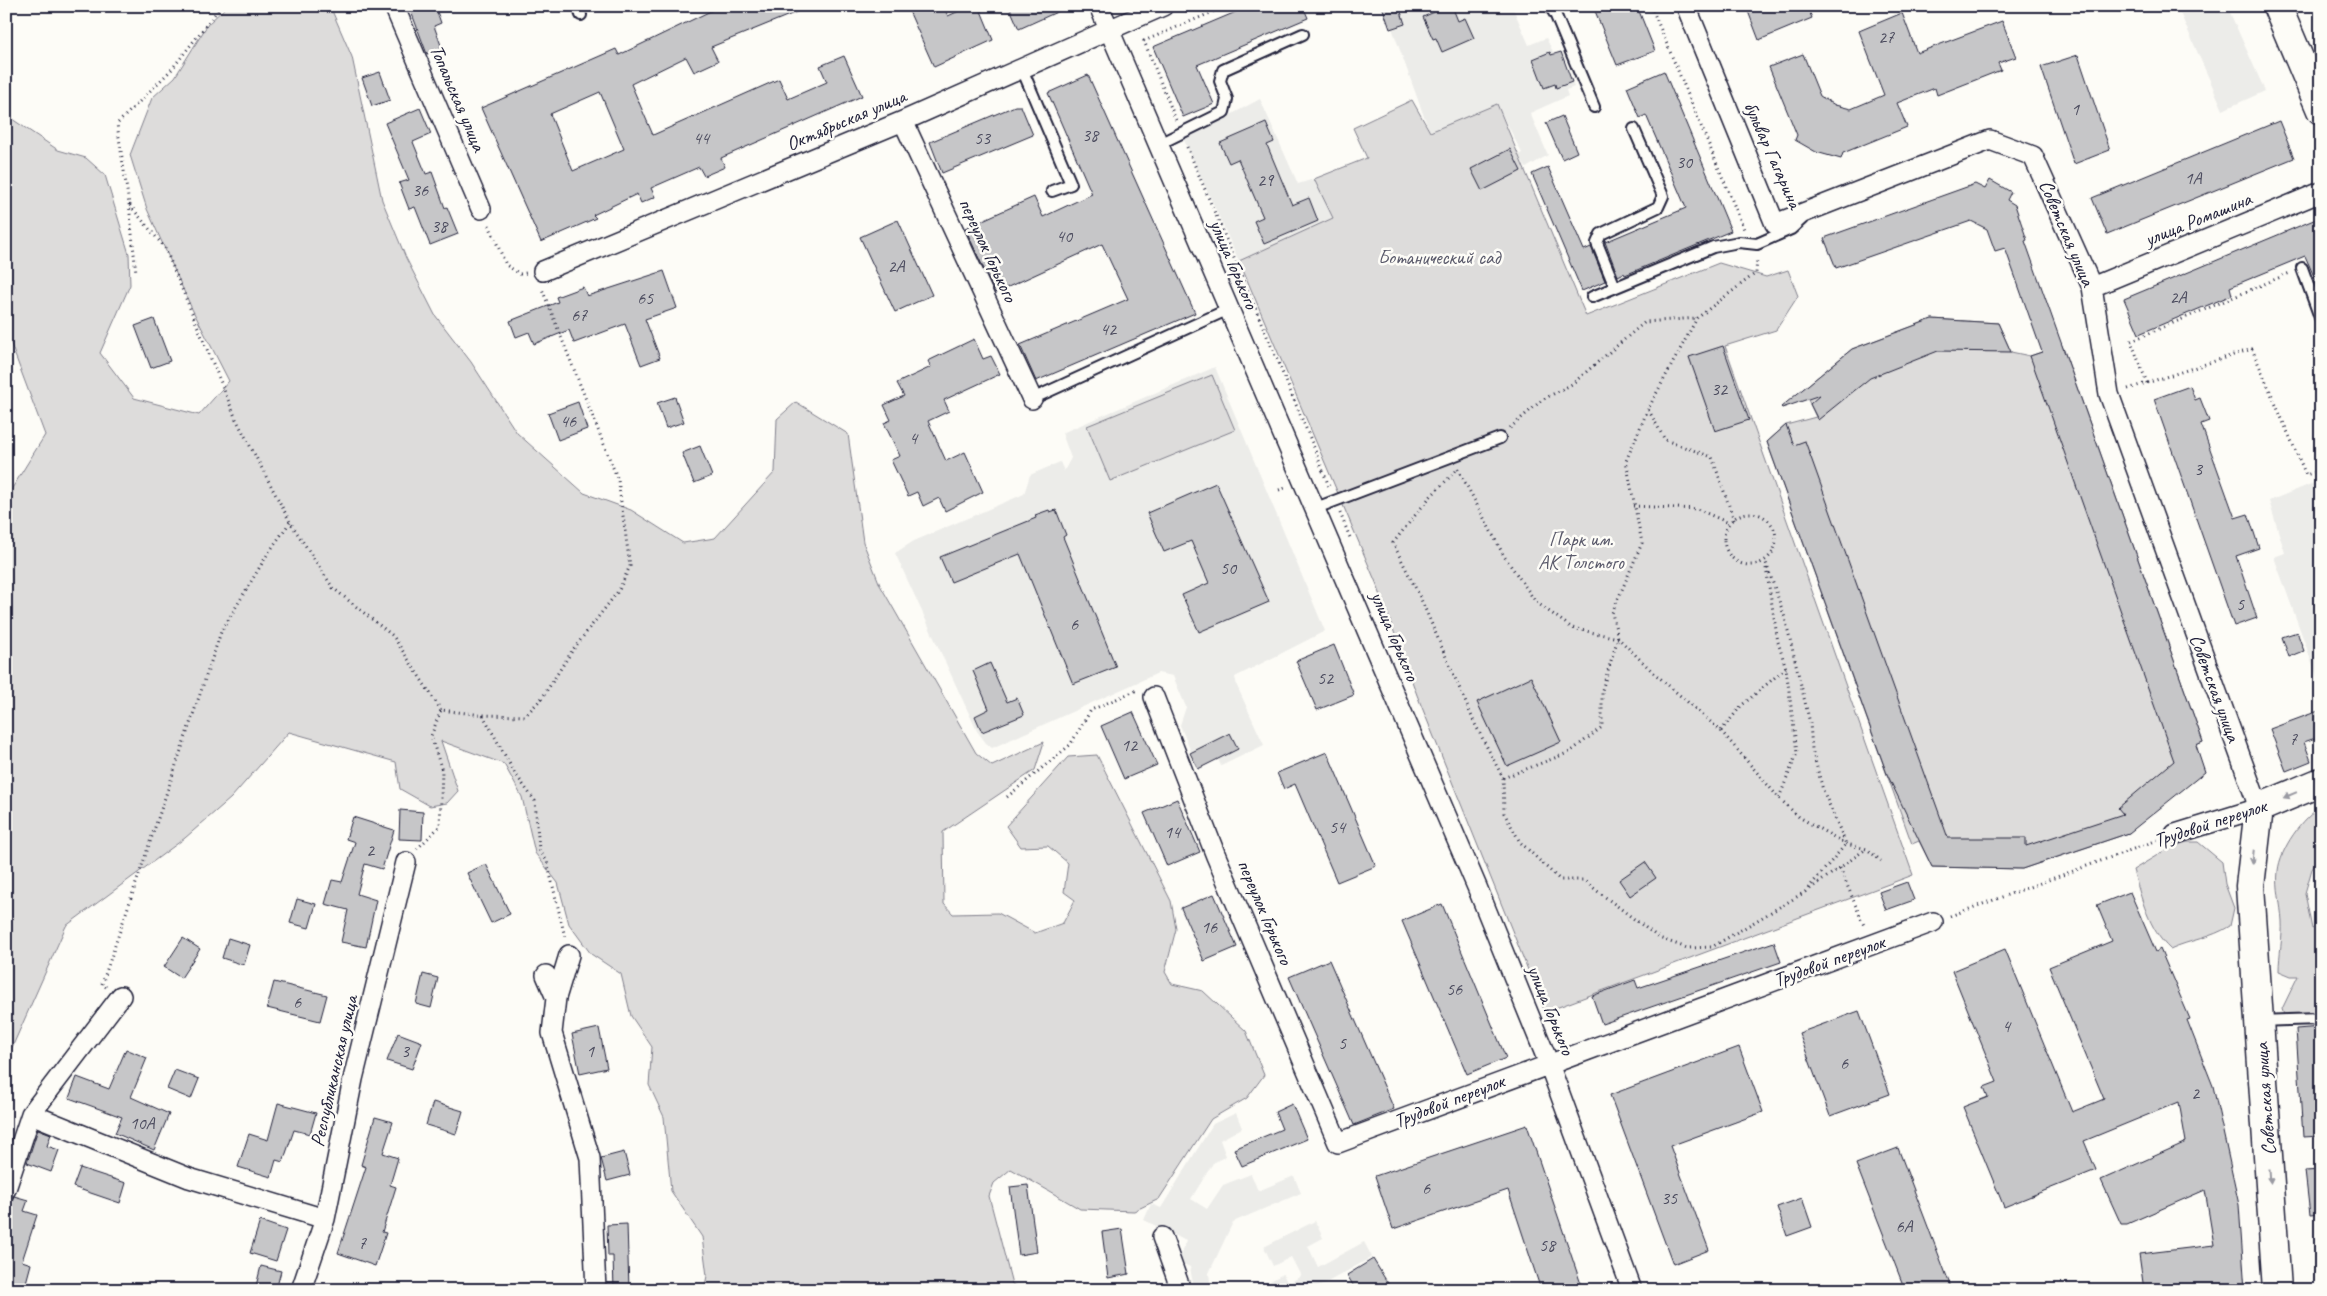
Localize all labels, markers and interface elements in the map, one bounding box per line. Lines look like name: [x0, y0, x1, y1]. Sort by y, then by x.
house number: 27: [1878, 26, 1895, 48]
street label: Топальская улица: [424, 41, 492, 156]
street label: Октябрьская улица: [782, 83, 911, 156]
street label: бульвар Гагарина: [1738, 97, 1808, 214]
house number: 1: [2071, 98, 2080, 120]
house number: 38: [1082, 124, 1100, 146]
house number: 44: [693, 127, 711, 149]
house number: 53: [974, 127, 992, 149]
house number: 30: [1676, 151, 1694, 173]
house number: 1А: [2184, 167, 2203, 189]
house number: 29: [1257, 169, 1275, 191]
street label: Советская улица: [2033, 176, 2101, 291]
house number: 36: [412, 179, 429, 201]
street label: улица Ромашина: [2140, 186, 2256, 252]
street label: переулок Горького: [953, 194, 1023, 307]
house number: 38: [431, 215, 449, 237]
street label: улица Горького: [1204, 215, 1264, 313]
house number: 40: [1056, 225, 1074, 247]
park label: Ботанический сад: [1378, 245, 1502, 270]
house number: 2А: [887, 255, 906, 277]
house number: 2А: [2169, 286, 2188, 308]
house number: 65: [637, 287, 654, 309]
house number: 67: [571, 304, 588, 326]
house number: 42: [1100, 318, 1118, 340]
house number: 32: [1711, 378, 1729, 400]
house number: 46: [560, 410, 577, 432]
house number: 4: [909, 427, 919, 449]
house number: 3: [2194, 458, 2204, 480]
park label: Парк им. АК Толстого: [1538, 527, 1625, 575]
house number: 50: [1220, 557, 1238, 579]
street label: улица Горького: [1365, 587, 1425, 685]
house number: 5: [2236, 593, 2245, 615]
house number: 6: [1070, 613, 1079, 635]
street label: Советская улица: [2184, 631, 2246, 746]
house number: 52: [1317, 667, 1335, 689]
house number: 7: [2289, 728, 2298, 750]
house number: 12: [1121, 734, 1139, 756]
one-way arrow: [2283, 792, 2297, 800]
street label: Трудовой переулок: [2151, 793, 2271, 853]
house number: 54: [1329, 816, 1347, 838]
house number: 14: [1164, 821, 1182, 843]
house number: 2: [366, 839, 376, 861]
one-way arrow: [2249, 849, 2257, 865]
street label: переулок Горького: [1232, 856, 1299, 969]
house number: 16: [1201, 916, 1218, 938]
street label: Трудовой переулок: [1770, 929, 1890, 993]
street label: улица Горького: [1521, 960, 1581, 1060]
house number: 56: [1446, 978, 1463, 1000]
house number: 6: [293, 991, 302, 1013]
street label: Республиканская улица: [304, 991, 364, 1149]
house number: 4: [2002, 1015, 2012, 1037]
house number: 5: [1338, 1032, 1347, 1054]
house number: 3: [401, 1040, 411, 1062]
house number: 1: [586, 1040, 595, 1062]
street label: Советская улица: [2249, 1041, 2281, 1156]
house number: 6: [1840, 1052, 1849, 1074]
street label: Трудовой переулок: [1390, 1068, 1509, 1134]
house number: 2: [2191, 1082, 2201, 1104]
house number: 10А: [129, 1112, 156, 1134]
one-way arrow: [2266, 1168, 2274, 1184]
house number: 6: [1422, 1177, 1431, 1199]
house number: 35: [1661, 1187, 1678, 1209]
house number: 6А: [1895, 1215, 1914, 1237]
house number: 7: [358, 1232, 367, 1254]
house number: 58: [1539, 1234, 1557, 1256]

